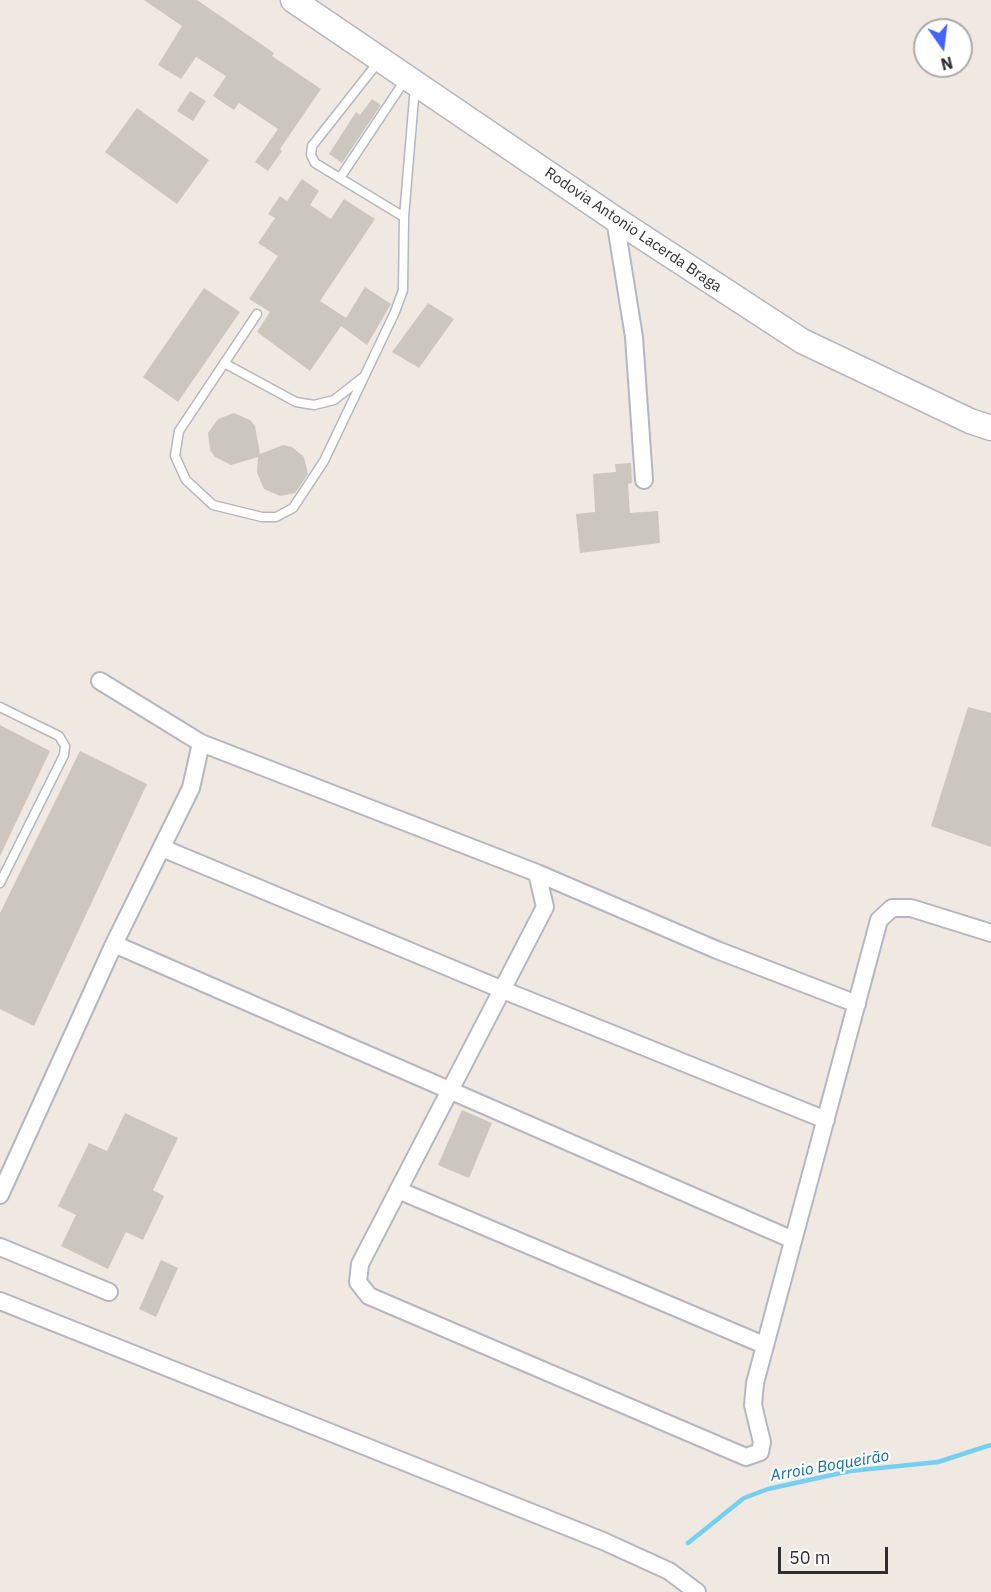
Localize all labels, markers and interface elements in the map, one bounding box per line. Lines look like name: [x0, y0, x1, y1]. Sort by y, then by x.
north arrow: [913, 18, 973, 78]
text: N: [939, 52, 955, 75]
street label: Rodovia Antonio Lacerda Braga: [541, 164, 725, 296]
water label: Arroio Boqueirão: [769, 1446, 891, 1486]
scale bar: [781, 1535, 890, 1573]
text: 50 m: [789, 1546, 831, 1569]

